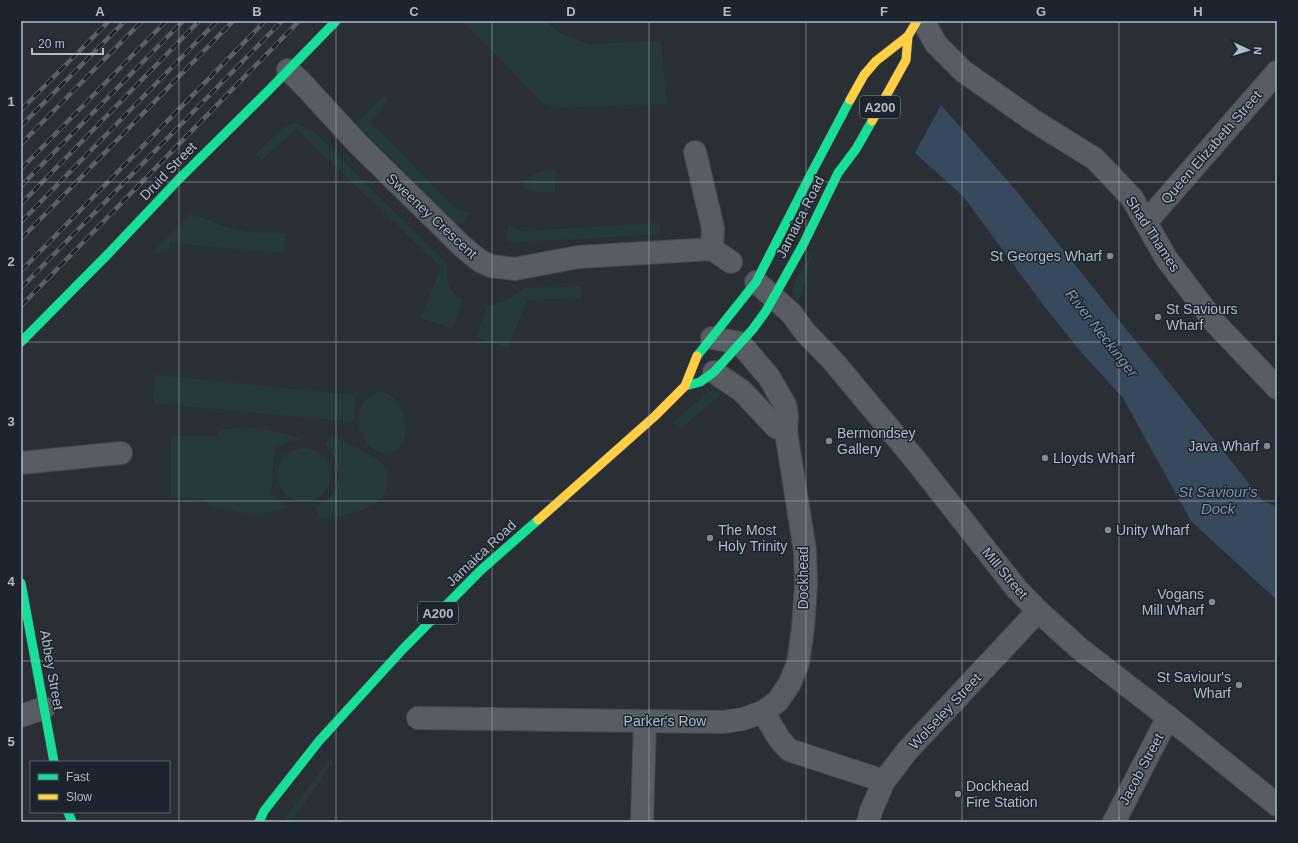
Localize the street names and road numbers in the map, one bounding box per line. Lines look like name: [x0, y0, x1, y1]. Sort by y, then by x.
street label: Queen Elizabeth Street: [1157, 87, 1265, 207]
road number: A200: [860, 96, 900, 118]
street label: Druid Street: [136, 138, 200, 203]
street label: Sweeney Crescent: [384, 170, 481, 262]
street label: Jamaica Road: [773, 173, 827, 261]
street label: Shad Thames: [1123, 193, 1183, 275]
street label: Jamaica Road: [443, 517, 519, 589]
street label: Mill Street: [979, 544, 1031, 602]
street label: Dockhead: [795, 546, 811, 610]
road number: A200: [418, 602, 458, 624]
street label: Abbey Street: [37, 629, 67, 711]
street label: Wolseley Street: [906, 670, 984, 752]
street label: Parker's Row: [624, 713, 707, 729]
street label: Jacob Street: [1115, 730, 1167, 807]

